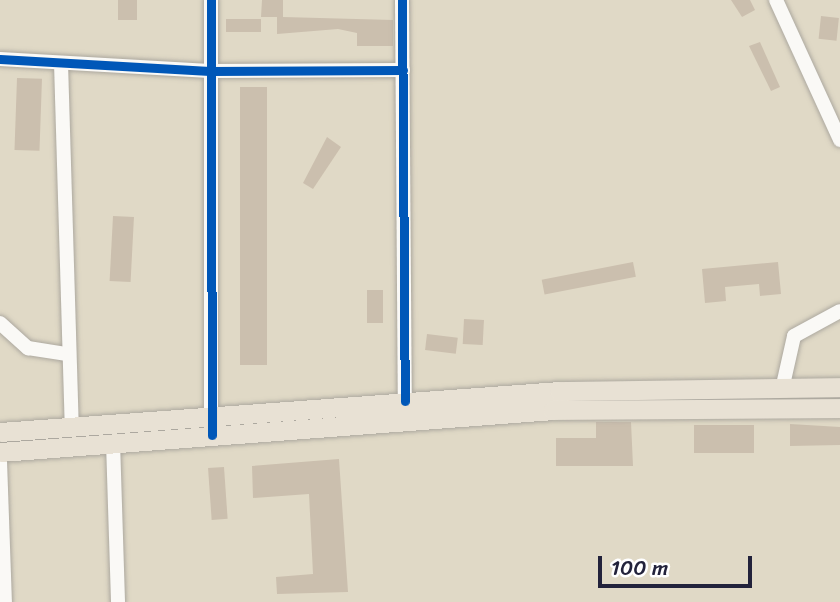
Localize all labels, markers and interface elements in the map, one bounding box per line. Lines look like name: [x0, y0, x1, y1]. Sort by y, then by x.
scale bar: [602, 542, 756, 586]
text: 100 m: [611, 549, 668, 587]

